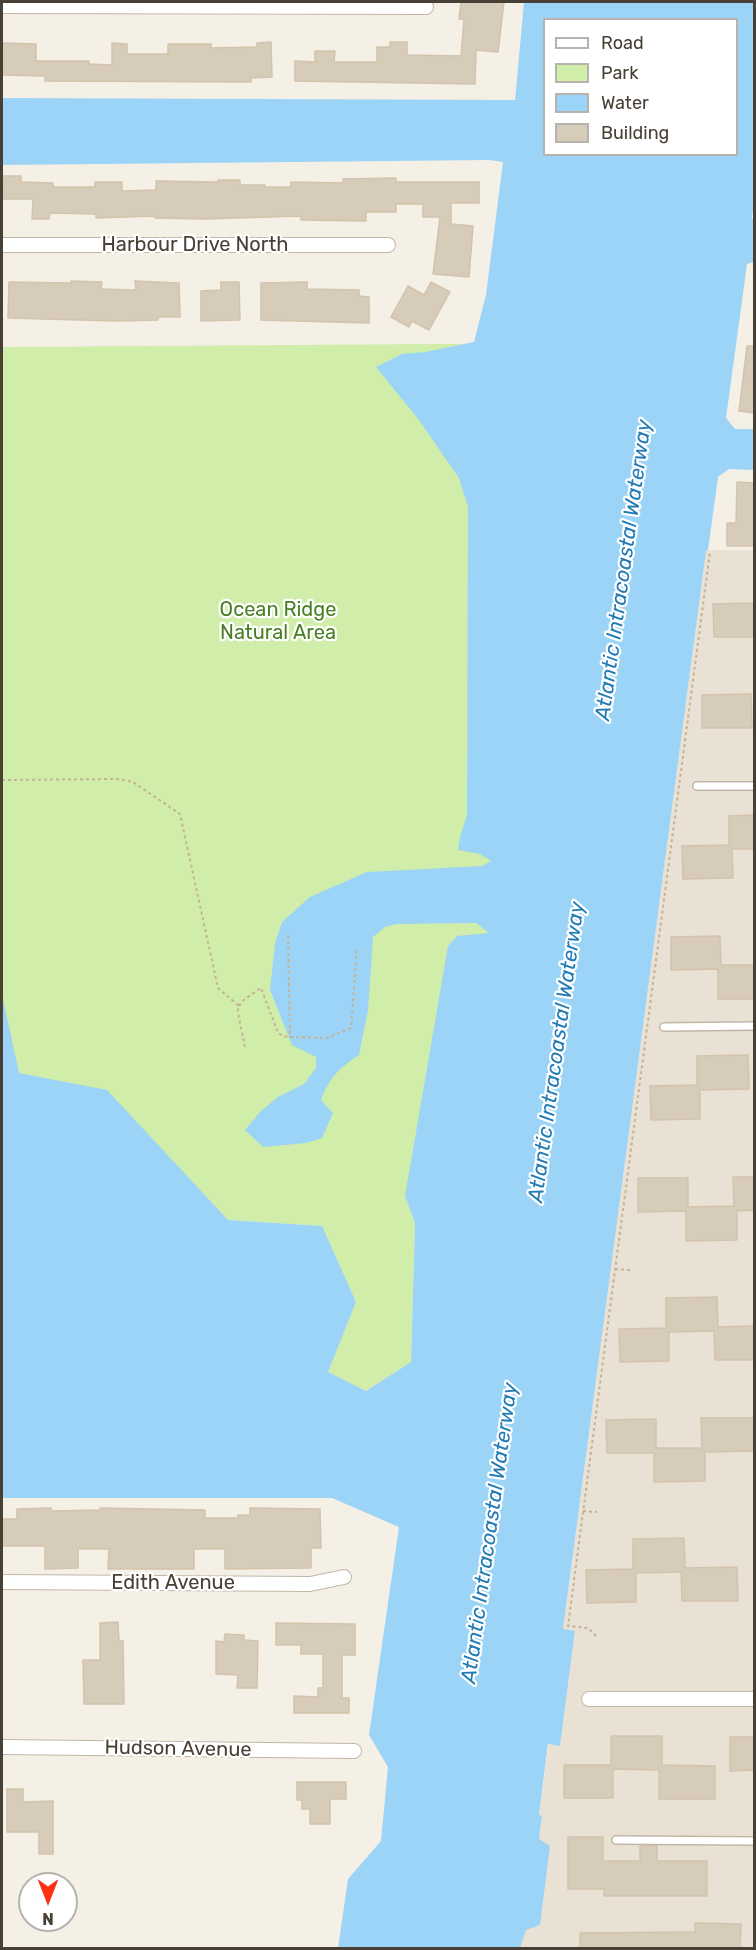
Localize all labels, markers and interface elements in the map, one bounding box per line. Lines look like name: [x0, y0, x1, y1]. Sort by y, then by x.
legend: [543, 18, 738, 156]
text: Road: [601, 32, 644, 54]
text: Park: [601, 62, 638, 84]
text: Water: [601, 92, 649, 114]
text: Building: [601, 122, 669, 144]
street label: Harbour Drive North: [102, 233, 288, 257]
water label: Atlantic Intracoastal Waterway: [590, 418, 658, 722]
park label: Ocean Ridge Natural Area: [220, 598, 336, 645]
water label: Atlantic Intracoastal Waterway: [523, 900, 591, 1204]
water label: Atlantic Intracoastal Waterway: [456, 1381, 524, 1685]
street label: Edith Avenue: [111, 1571, 235, 1595]
street label: Hudson Avenue: [104, 1736, 252, 1762]
north arrow: [18, 1872, 78, 1932]
text: N: [42, 1909, 54, 1928]

